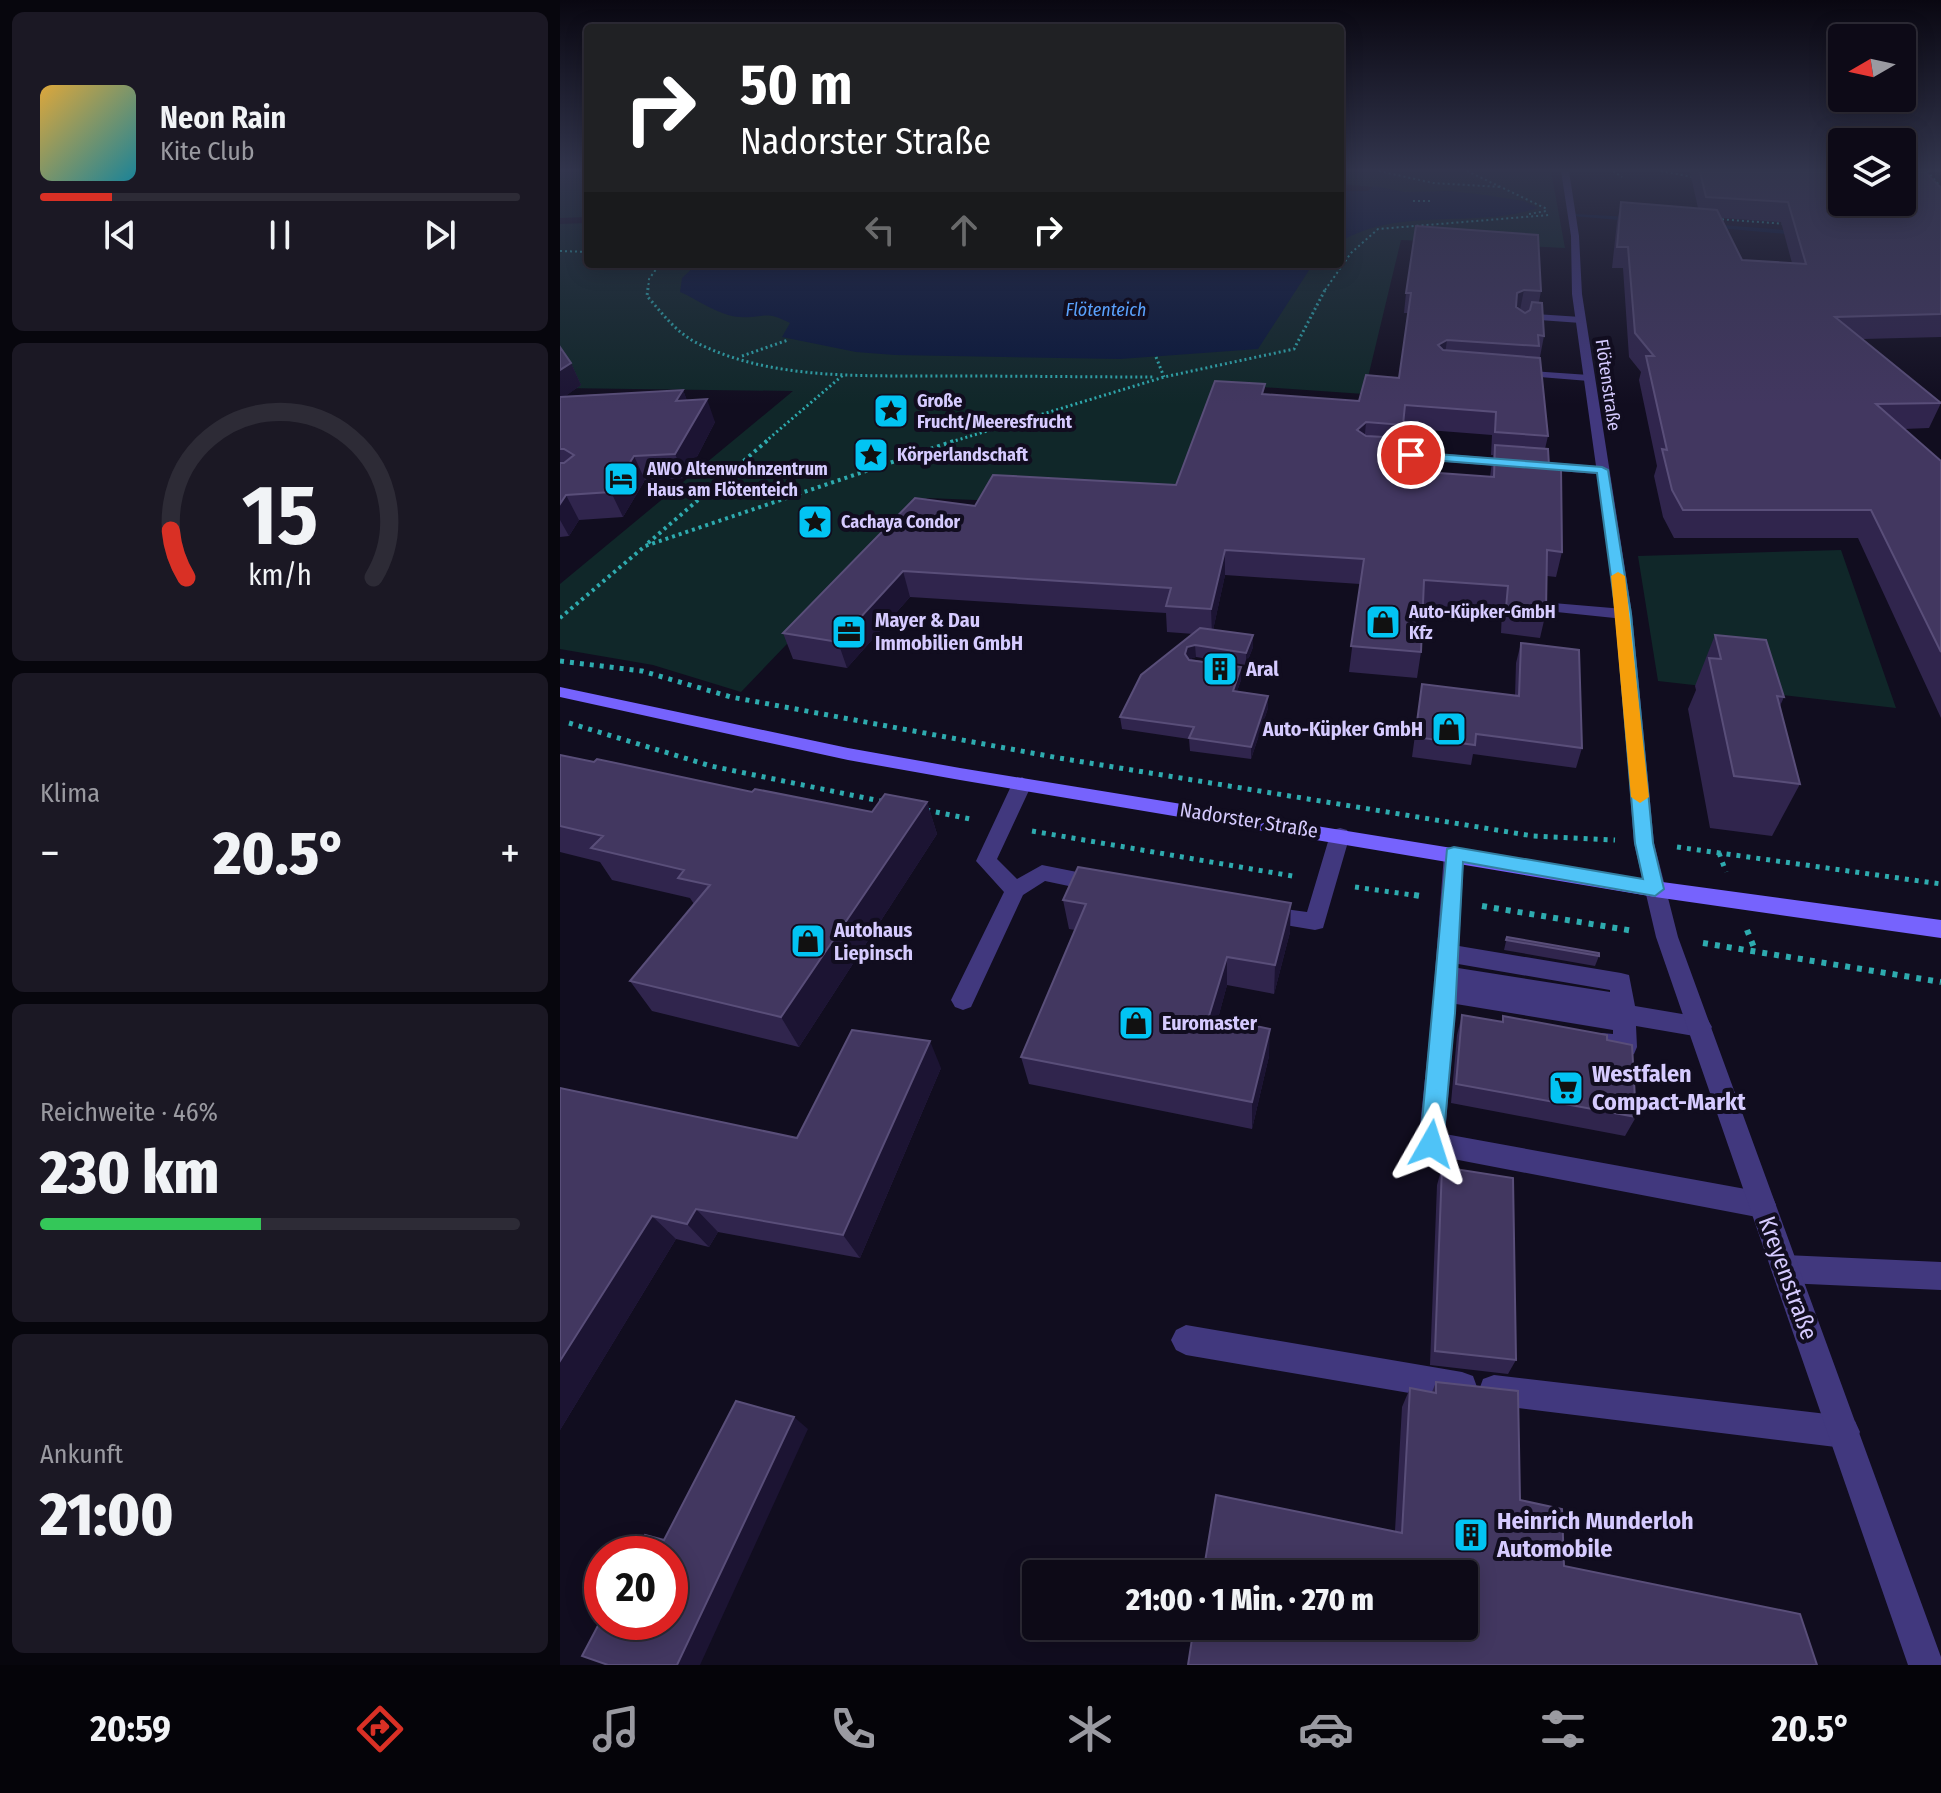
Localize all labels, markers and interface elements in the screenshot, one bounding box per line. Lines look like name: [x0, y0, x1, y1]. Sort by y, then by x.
north arrow: [1828, 24, 1916, 112]
map controls: [1828, 24, 1916, 216]
text: 50 m: [740, 52, 852, 119]
icon: right: [608, 56, 712, 160]
text: Neon Rain: [160, 100, 286, 136]
text: Nadorster Straße: [740, 120, 991, 164]
button: layers: [1828, 128, 1916, 216]
text: Kite Club: [160, 136, 255, 167]
icon: left: [858, 208, 902, 252]
icon: ahead: [942, 208, 986, 252]
icon: right: [1026, 208, 1070, 252]
icon: previous: [98, 213, 142, 257]
icon: pause: [258, 213, 302, 257]
icon: next: [418, 213, 462, 257]
water label: Flötenteich: [1066, 299, 1146, 321]
street label: Flötenstraße: [1591, 338, 1625, 432]
place label: Große Frucht/Meeresfrucht: [917, 390, 1073, 433]
place icon: Große Frucht/Meeresfrucht: [872, 392, 910, 430]
pin: [1377, 421, 1445, 489]
icon: arrive: [1389, 433, 1433, 477]
place icon: Körperlandschaft: [852, 436, 890, 474]
place label: Körperlandschaft: [897, 444, 1029, 466]
place label: AWO Altenwohnzentrum Haus am Flötenteich: [646, 458, 828, 501]
hotel icon: AWO Altenwohnzentrum Haus am Flötenteich: [602, 460, 640, 498]
text: 15: [242, 465, 318, 565]
place icon: Cachaya Condor: [796, 503, 834, 541]
place label: Cachaya Condor: [841, 511, 961, 533]
text: km/h: [248, 558, 312, 593]
place label: Auto-Küpker-GmbH Kfz: [1408, 601, 1556, 644]
shop icon: Auto-Küpker-GmbH Kfz: [1364, 603, 1402, 641]
place label: Mayer & Dau Immobilien GmbH: [875, 608, 1023, 655]
office icon: Mayer & Dau Immobilien GmbH: [830, 613, 868, 651]
building icon: Aral: [1201, 650, 1239, 688]
place label: Aral: [1245, 657, 1279, 681]
shop icon: Auto-Küpker GmbH: [1430, 710, 1468, 748]
place label: Auto-Küpker GmbH: [1262, 717, 1423, 741]
text: Klima: [40, 778, 100, 809]
street label: Nadorster Straße: [1178, 797, 1320, 843]
text: 20.5°: [213, 818, 347, 890]
text: −: [40, 827, 60, 880]
text: +: [500, 827, 520, 880]
place label: Autohaus Liepinsch: [833, 918, 913, 965]
shop icon: Autohaus Liepinsch: [789, 922, 827, 960]
shop icon: Euromaster: [1117, 1004, 1155, 1042]
place label: Euromaster: [1162, 1011, 1258, 1035]
place label: Westfalen Compact-Markt: [1592, 1060, 1746, 1116]
supermarket icon: Westfalen Compact-Markt: [1547, 1069, 1585, 1107]
text: Reichweite · 46%: [40, 1097, 218, 1128]
position arrow: [1389, 1102, 1473, 1186]
text: 230 km: [40, 1137, 219, 1209]
street label: Kreyenstraße: [1753, 1212, 1823, 1344]
text: Ankunft: [40, 1439, 123, 1470]
text: 21:00: [40, 1479, 174, 1551]
place label: Heinrich Munderloh Automobile: [1496, 1507, 1694, 1563]
building icon: Heinrich Munderloh Automobile: [1452, 1516, 1490, 1554]
speed limit sign: 20: [584, 1536, 688, 1640]
text: 21:00 · 1 Min. · 270 m: [1126, 1582, 1374, 1618]
icon: directions: [352, 1701, 408, 1757]
icon: music: [588, 1701, 644, 1757]
icon: phone: [825, 1701, 881, 1757]
icon: climate: [1062, 1701, 1118, 1757]
icon: car: [1298, 1701, 1354, 1757]
icon: filters: [1535, 1701, 1591, 1757]
text: 20:59: [90, 1707, 171, 1751]
text: 20.5°: [1772, 1707, 1851, 1751]

